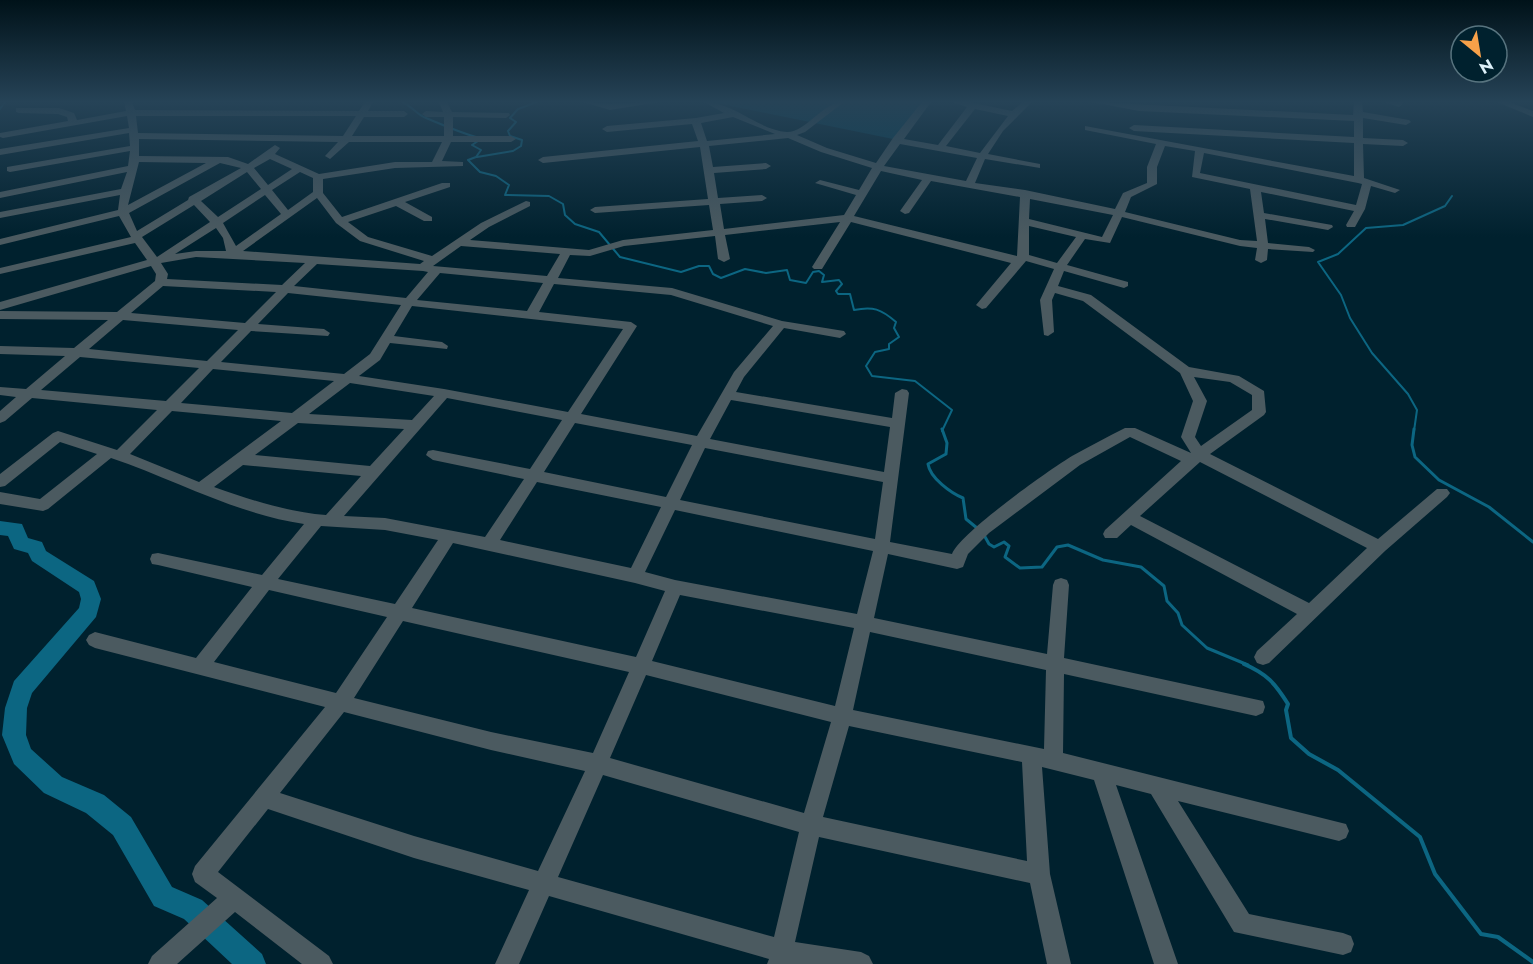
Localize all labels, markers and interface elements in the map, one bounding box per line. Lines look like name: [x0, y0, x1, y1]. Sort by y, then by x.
north arrow: [1449, 24, 1509, 84]
text: N: [1475, 53, 1498, 80]

